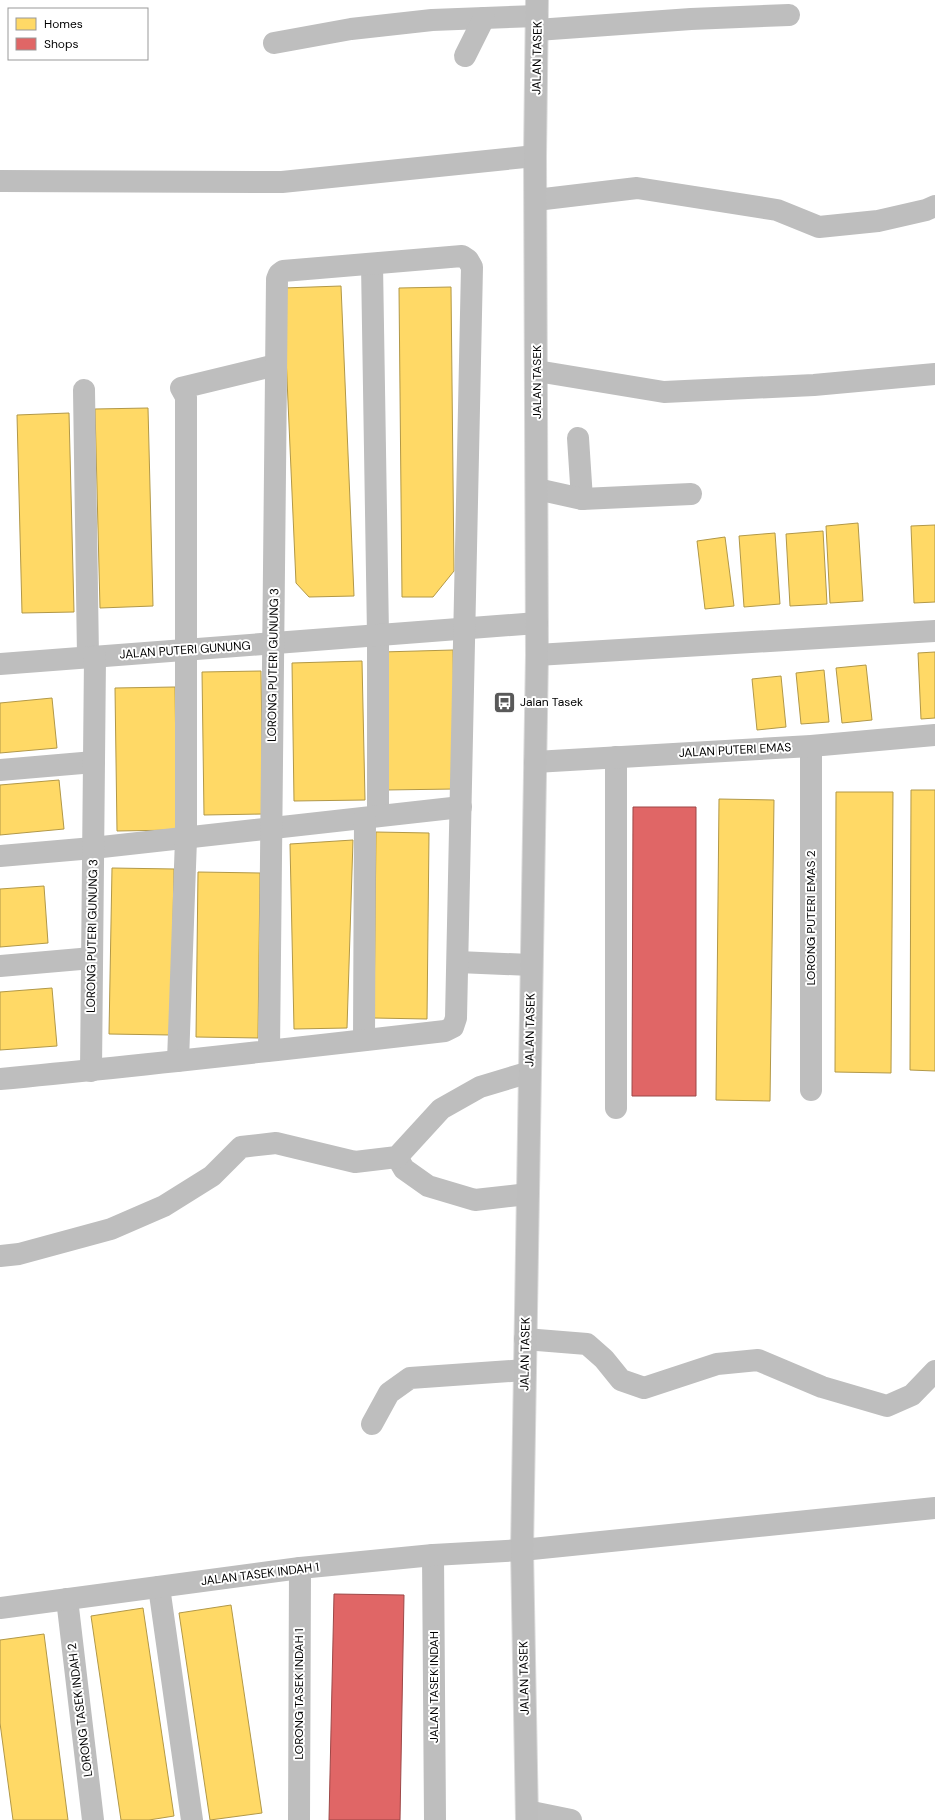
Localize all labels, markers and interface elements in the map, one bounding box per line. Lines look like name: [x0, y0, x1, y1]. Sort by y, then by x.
legend: [8, 8, 148, 60]
text: Homes: [44, 16, 83, 32]
street label: JALAN TASEK: [528, 21, 546, 95]
text: Shops: [44, 36, 79, 52]
street label: JALAN TASEK: [529, 345, 545, 419]
street label: LORONG PUTERI GUNUNG 3: [264, 588, 282, 742]
street label: JALAN PUTERI GUNUNG: [119, 637, 251, 663]
bus stop icon: Jalan Tasek: [492, 689, 518, 715]
place label: Jalan Tasek: [520, 694, 583, 710]
street label: JALAN PUTERI EMAS: [678, 739, 792, 761]
street label: LORONG PUTERI EMAS 2: [803, 850, 819, 986]
street label: LORONG PUTERI GUNUNG 3: [83, 859, 101, 1013]
street label: JALAN TASEK: [521, 993, 539, 1067]
street label: JALAN TASEK: [516, 1317, 534, 1391]
street label: JALAN TASEK INDAH 1: [200, 1559, 320, 1589]
street label: LORONG TASEK INDAH 1: [291, 1628, 307, 1760]
street label: JALAN TASEK INDAH: [426, 1631, 442, 1743]
street label: JALAN TASEK: [515, 1641, 533, 1715]
street label: LORONG TASEK INDAH 2: [64, 1642, 96, 1778]

